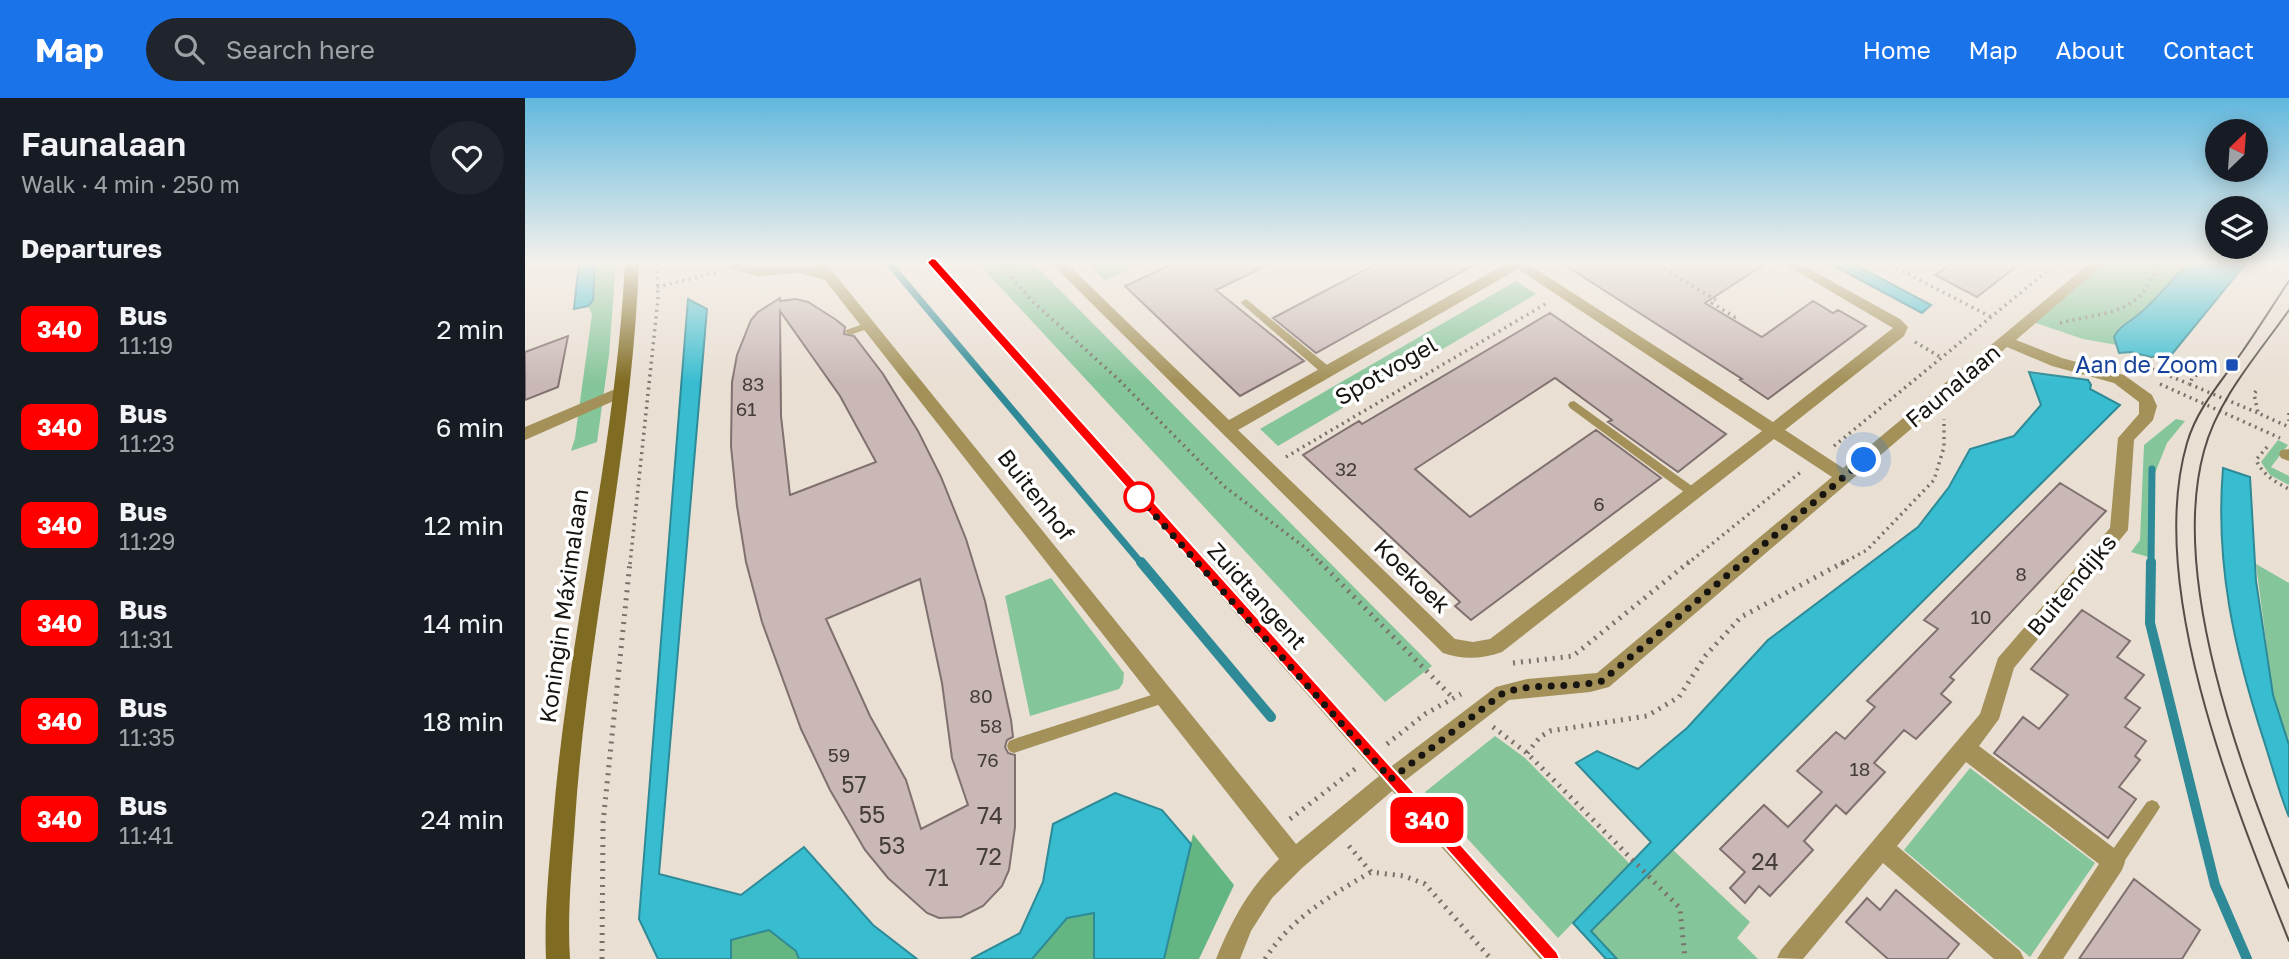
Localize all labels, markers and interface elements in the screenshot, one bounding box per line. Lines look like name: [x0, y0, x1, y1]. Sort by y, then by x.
search box: [146, 18, 636, 81]
text: Map: [35, 30, 104, 69]
icon: search: [170, 30, 208, 68]
text: Search here: [226, 34, 375, 65]
text: Home: [1863, 35, 1931, 64]
text: Map: [1969, 35, 2018, 64]
text: About: [2056, 35, 2125, 64]
text: Contact: [2163, 35, 2254, 64]
north arrow: [2205, 119, 2268, 182]
map controls: [2205, 119, 2268, 259]
button: heart: [430, 121, 504, 195]
text: Faunalaan: [21, 124, 186, 163]
text: Walk · 4 min · 250 m: [21, 170, 240, 198]
button: layers: [2205, 196, 2268, 259]
text: Departures: [21, 233, 162, 264]
text: Bus: [119, 300, 167, 331]
text: 340: [37, 314, 82, 343]
text: 2 min: [436, 314, 504, 345]
street label: Spotvogel: [1329, 330, 1442, 411]
text: 11:19: [119, 331, 173, 359]
street label: Faunalaan: [1899, 338, 2005, 433]
place label: Aan de Zoom: [2075, 350, 2218, 378]
marker: Aan de Zoom: [2224, 357, 2240, 373]
house number: 83: [742, 372, 764, 395]
house number: 61: [736, 397, 756, 420]
text: Bus: [119, 398, 167, 429]
text: 340: [37, 412, 82, 441]
text: 6 min: [436, 412, 504, 443]
text: 11:23: [119, 429, 175, 457]
your location: [1846, 442, 1881, 477]
street label: Buitenhof: [992, 443, 1081, 546]
house number: 32: [1335, 457, 1357, 480]
unlabelled marker: [1124, 482, 1154, 512]
street label: Koningin Máximalaan: [533, 487, 593, 725]
house number: 6: [1593, 492, 1605, 515]
text: Bus: [119, 496, 167, 527]
text: 340: [37, 510, 82, 539]
text: 12 min: [424, 510, 504, 541]
text: 11:29: [119, 527, 175, 555]
street label: Buitendijks: [2021, 528, 2122, 641]
street label: Koekoek: [1369, 532, 1457, 618]
street label: Zuidtangent: [1202, 536, 1313, 655]
house number: 8: [2015, 562, 2027, 585]
text: Bus: [119, 594, 167, 625]
house number: 10: [1971, 605, 1992, 628]
text: 340: [37, 608, 82, 637]
text: 14 min: [423, 608, 504, 639]
text: 11:31: [119, 625, 173, 653]
house number: 80: [969, 684, 993, 707]
text: Bus: [119, 692, 167, 723]
text: 340: [37, 706, 82, 735]
text: 18 min: [423, 706, 504, 737]
house number: 58: [980, 714, 1002, 737]
text: 11:35: [119, 723, 175, 751]
house number: 59: [828, 743, 850, 766]
house number: 76: [977, 748, 999, 771]
house number: 18: [1850, 757, 1870, 780]
house number: 57: [841, 770, 867, 798]
text: Bus: [119, 790, 167, 821]
line badge: 340: [1387, 797, 1467, 843]
house number: 55: [859, 800, 885, 828]
house number: 74: [977, 801, 1003, 829]
text: 340: [37, 804, 82, 833]
text: 24 min: [421, 804, 504, 835]
text: 340: [1404, 805, 1450, 834]
text: 11:41: [119, 821, 173, 849]
house number: 53: [879, 831, 905, 859]
house number: 72: [976, 842, 1002, 870]
house number: 24: [1751, 847, 1779, 875]
house number: 71: [925, 863, 949, 891]

